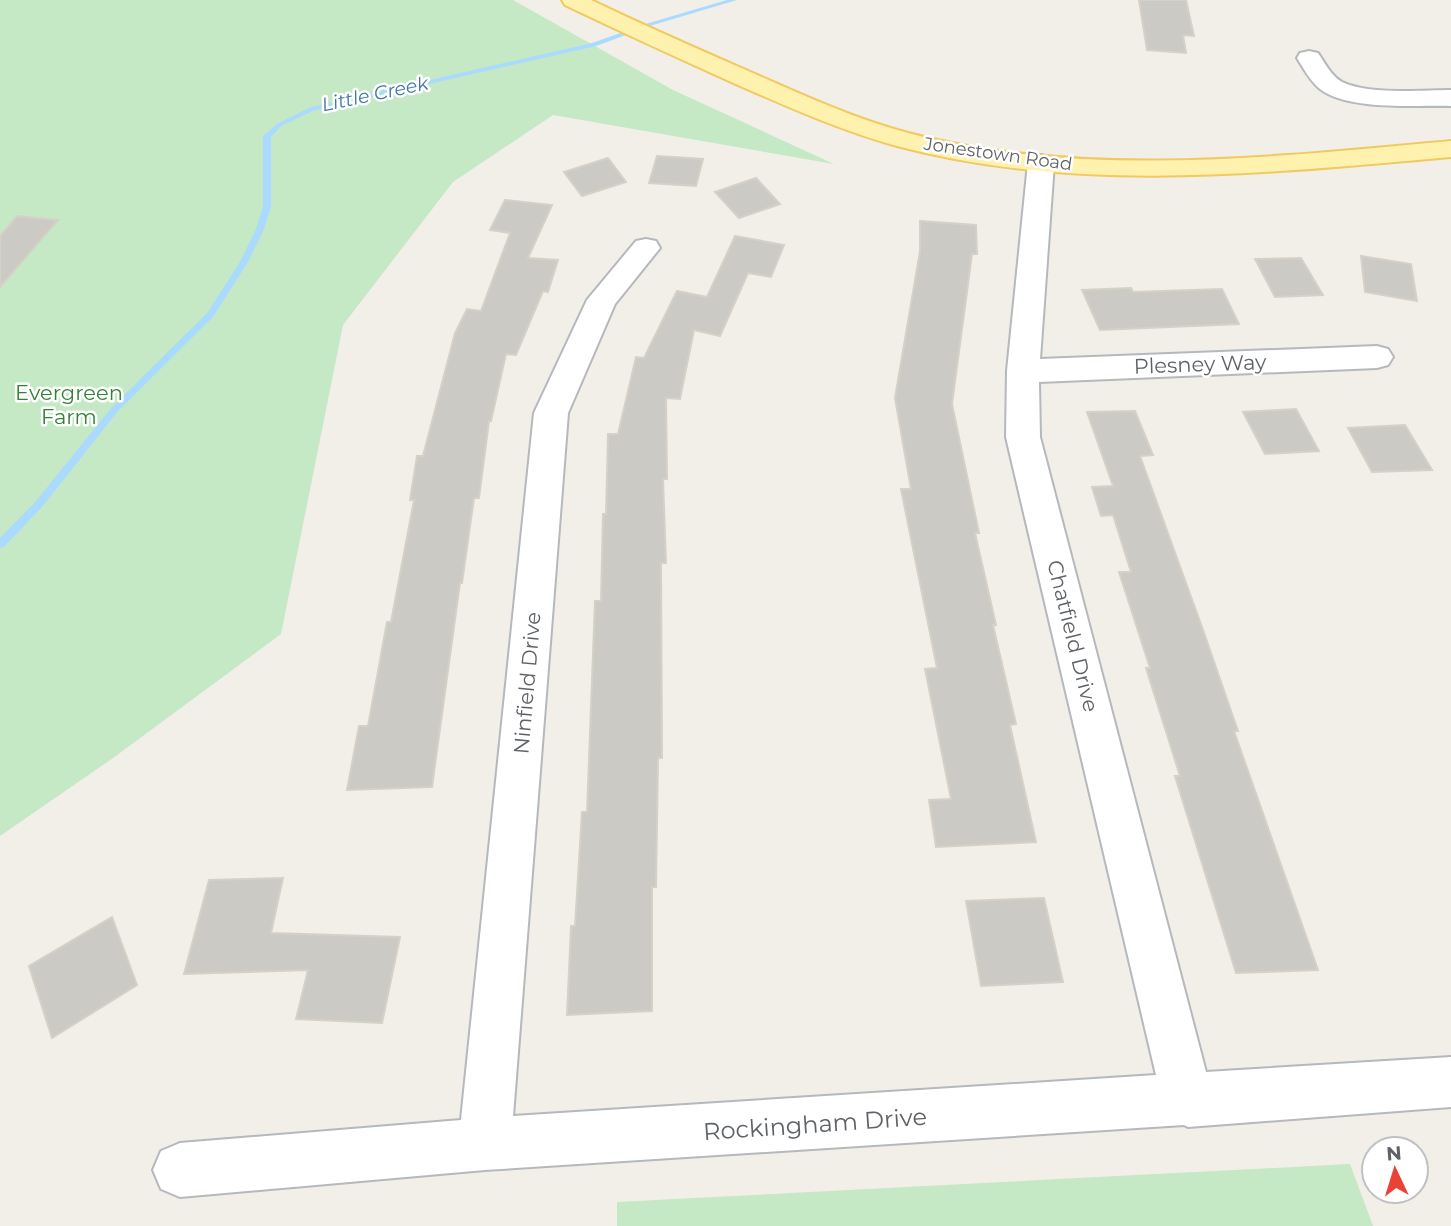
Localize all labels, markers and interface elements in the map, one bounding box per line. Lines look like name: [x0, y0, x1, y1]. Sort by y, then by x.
water label: Little Creek: [320, 71, 431, 117]
street label: Jonestown Road: [921, 133, 1074, 175]
street label: Plesney Way: [1133, 349, 1267, 379]
park label: Evergreen Farm: [15, 380, 123, 429]
street label: Chatfield Drive: [1042, 557, 1104, 715]
street label: Ninfield Drive: [508, 611, 546, 755]
street label: Rockingham Drive: [702, 1102, 928, 1146]
north arrow: [1360, 1135, 1430, 1205]
text: N: [1385, 1142, 1402, 1166]

